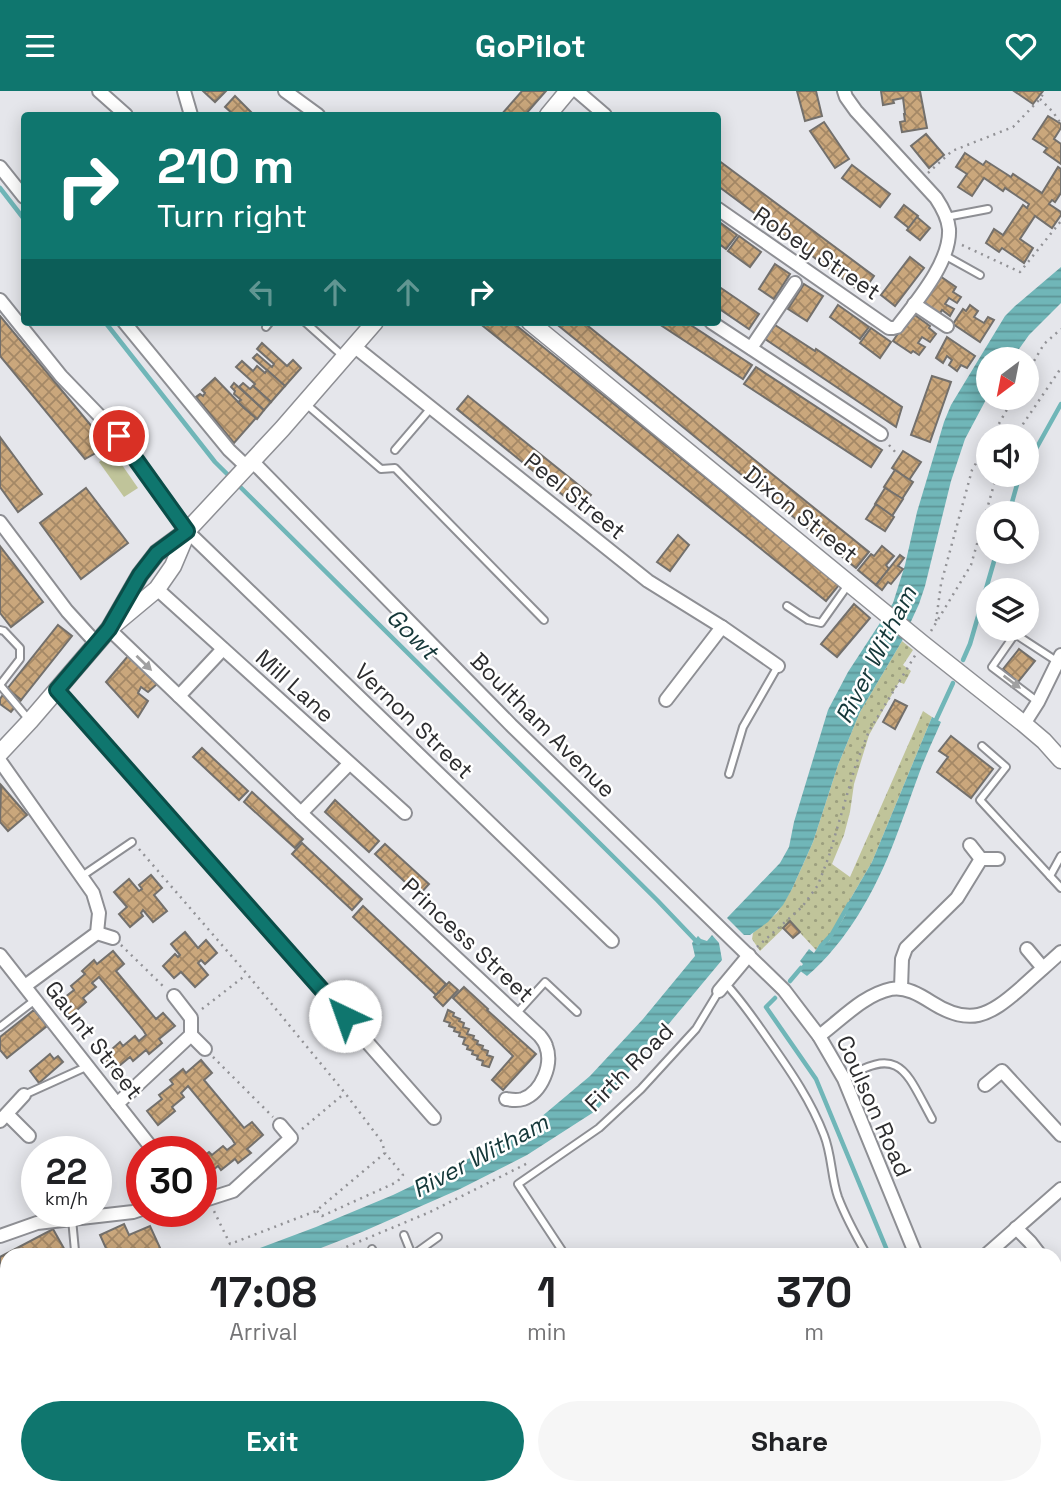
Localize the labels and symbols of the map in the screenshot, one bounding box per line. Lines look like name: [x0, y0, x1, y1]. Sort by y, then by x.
street label: Robey Street: [747, 199, 887, 307]
north arrow: [976, 347, 1040, 409]
pin: [89, 406, 149, 466]
street label: Peel Street: [518, 446, 632, 546]
street label: Dixon Street: [738, 459, 864, 569]
water label: River Witham: [828, 580, 924, 729]
water label: Gowt: [380, 601, 446, 667]
street label: Mill Lane: [249, 643, 341, 729]
street label: Boultham Avenue: [464, 646, 622, 804]
one-way arrow: [135, 654, 152, 670]
street label: Vernon Street: [348, 657, 480, 785]
one-way arrow: [1003, 675, 1021, 689]
street label: Princess Street: [396, 871, 540, 1009]
street label: Gaunt Street: [38, 975, 150, 1105]
position arrow: [308, 979, 382, 1053]
street label: Firth Road: [578, 1016, 680, 1118]
street label: Coulson Road: [829, 1031, 919, 1181]
water label: River Witham: [406, 1106, 554, 1204]
speed limit sign: 30: [126, 1136, 217, 1227]

